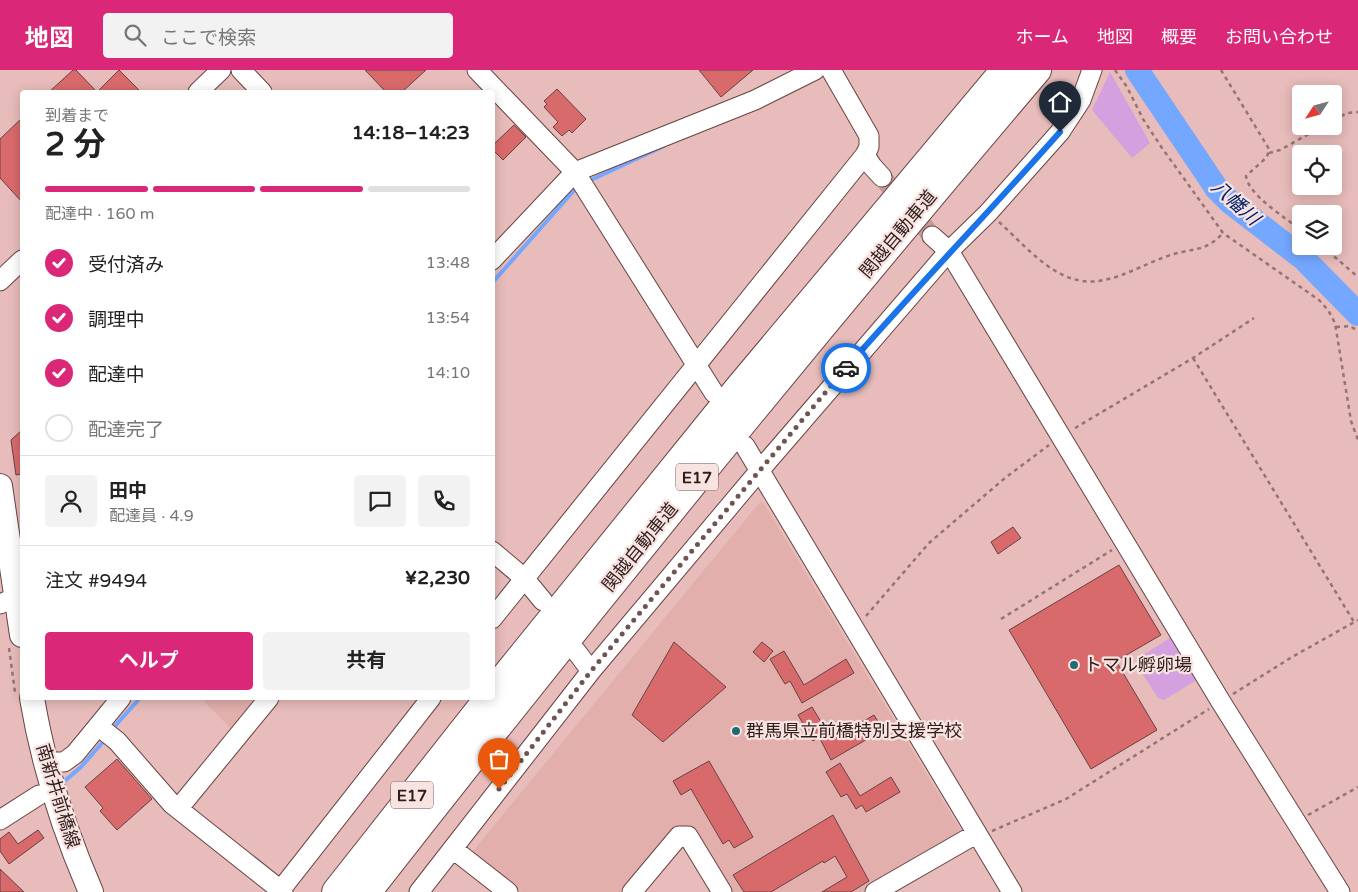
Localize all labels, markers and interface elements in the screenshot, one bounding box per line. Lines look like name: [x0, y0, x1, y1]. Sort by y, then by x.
search box: [103, 13, 453, 58]
icon: search: [121, 21, 149, 49]
text: 地図: [25, 24, 73, 53]
text: ホーム: [1016, 26, 1069, 48]
text: 地図: [1097, 26, 1133, 48]
text: 概要: [1161, 26, 1197, 48]
text: お問い合わせ: [1225, 26, 1333, 48]
text: ここで検索: [161, 27, 256, 49]
pin: [1039, 81, 1081, 132]
north arrow: [1292, 85, 1342, 135]
map controls: [1292, 85, 1342, 255]
icon: home: [1046, 88, 1074, 116]
text: 到着まで: [45, 106, 109, 126]
text: 14:18–14:23: [352, 122, 470, 144]
text: 2 分: [45, 126, 105, 164]
button: locate: [1292, 145, 1342, 195]
water label: 八幡川: [1207, 175, 1265, 231]
street label: 関越自動車道: [855, 186, 941, 282]
text: 配達中 · 160 m: [45, 204, 154, 224]
button: layers: [1292, 205, 1342, 255]
icon: check: [45, 249, 73, 277]
text: 13:48: [426, 253, 470, 273]
text: 受付済み: [88, 254, 164, 276]
icon: check: [45, 304, 73, 332]
text: 13:54: [426, 308, 470, 328]
text: 調理中: [88, 309, 145, 331]
courier: [821, 343, 871, 393]
icon: car: [832, 354, 860, 382]
icon: check: [45, 359, 73, 387]
text: 14:10: [426, 363, 470, 383]
text: 配達中: [88, 364, 145, 386]
text: 配達完了: [88, 419, 164, 441]
road number: E17: [676, 464, 718, 491]
button: person: [45, 475, 97, 527]
button: chat: [354, 475, 406, 527]
button: phone: [418, 475, 470, 527]
text: 田中: [109, 480, 147, 502]
street label: 関越自動車道: [597, 498, 683, 596]
text: 配達員 · 4.9: [109, 506, 194, 526]
text: ¥2,230: [405, 567, 470, 589]
text: 注文 #9494: [45, 570, 147, 592]
button: ヘルプ: [45, 632, 253, 690]
button: 共有: [263, 632, 470, 690]
place label: トマル孵卵場: [1084, 654, 1192, 676]
marker: トマル孵卵場: [1068, 659, 1080, 671]
place label: 群馬県立前橋特別支援学校: [746, 720, 962, 742]
marker: 群馬県立前橋特別支援学校: [730, 725, 742, 737]
pin: [478, 738, 520, 789]
street label: 南新井前橋線: [32, 741, 84, 851]
icon: bag: [485, 745, 513, 773]
road number: E17: [391, 782, 433, 808]

